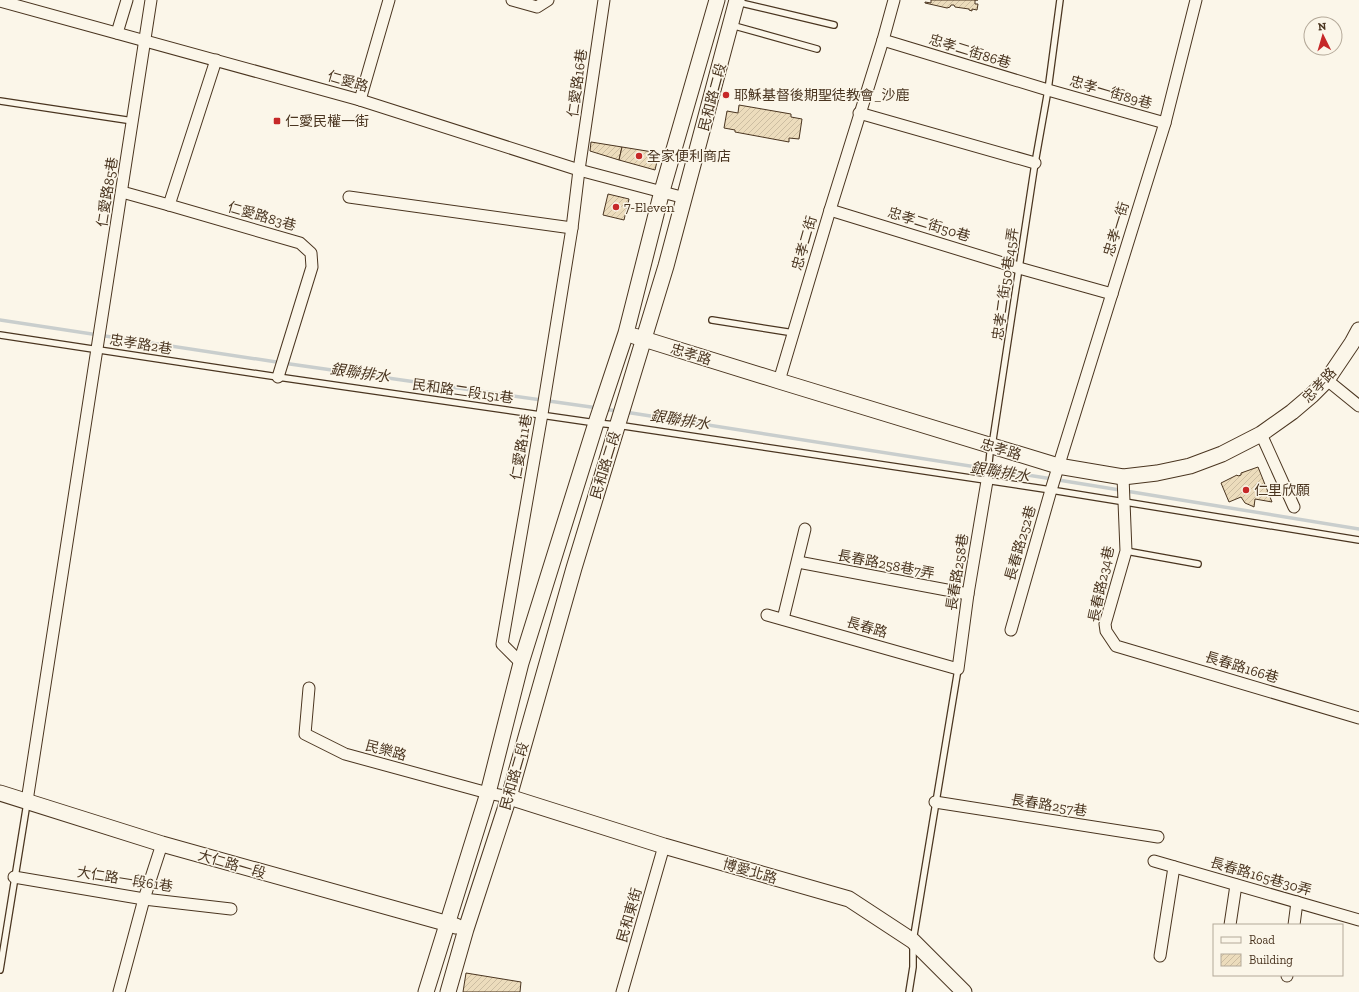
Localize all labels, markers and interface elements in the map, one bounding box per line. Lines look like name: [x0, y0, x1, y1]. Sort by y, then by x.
north arrow: [1303, 16, 1343, 56]
text: N: [1317, 20, 1328, 33]
street label: 忠孝二街86巷: [927, 31, 1013, 72]
street label: 仁愛路16巷: [564, 48, 591, 118]
street label: 民和路二段: [695, 61, 730, 133]
street label: 仁愛路: [325, 68, 370, 95]
street label: 忠孝一街89巷: [1068, 73, 1154, 112]
place label: 耶穌基督後期聖徒教會_沙鹿: [734, 87, 909, 104]
marker: 耶穌基督後期聖徒教會_沙鹿: [721, 90, 731, 100]
place label: 仁愛民權一街: [285, 113, 369, 130]
marker: 仁愛民權一街: [272, 116, 282, 126]
place label: 全家便利商店: [647, 148, 731, 165]
marker: 全家便利商店: [634, 151, 644, 161]
street label: 仁愛路85巷: [94, 156, 121, 228]
street label: 仁愛路83巷: [226, 199, 298, 234]
place label: 7-Eleven: [624, 199, 675, 216]
street label: 忠孝一街: [1100, 200, 1133, 258]
marker: 7-Eleven: [611, 202, 621, 212]
street label: 忠孝二街50巷: [886, 204, 972, 245]
street label: 忠孝二街: [789, 214, 820, 272]
street label: 忠孝二街50巷45弄: [989, 226, 1022, 342]
street label: 忠孝路2巷: [108, 331, 173, 358]
street label: 忠孝路: [668, 340, 713, 369]
water label: 銀聯排水: [329, 360, 392, 386]
street label: 忠孝路: [1299, 364, 1340, 406]
street label: 民和路二段151巷: [411, 376, 515, 407]
water label: 銀聯排水: [649, 406, 712, 434]
street label: 仁愛路11巷: [507, 413, 536, 481]
street label: 民和路二段: [587, 429, 624, 501]
street label: 忠孝路: [978, 435, 1023, 464]
water label: 銀聯排水: [969, 458, 1032, 486]
place label: 仁里欣願: [1254, 482, 1310, 499]
marker: 仁里欣願: [1241, 485, 1251, 495]
street label: 長春路252巷: [1002, 504, 1039, 583]
street label: 長春路258巷: [943, 532, 972, 612]
street label: 長春路234巷: [1085, 544, 1118, 624]
street label: 長春路258巷7弄: [836, 547, 936, 582]
street label: 長春路: [844, 614, 889, 641]
street label: 長春路166巷: [1203, 648, 1281, 687]
street label: 民樂路: [363, 737, 408, 764]
street label: 民和路二段: [497, 740, 532, 812]
street label: 長春路257巷: [1010, 791, 1088, 820]
street label: 大仁路一段: [196, 847, 268, 882]
street label: 長春路165巷30弄: [1208, 854, 1314, 899]
street label: 博愛北路: [721, 856, 779, 887]
street label: 大仁路一段61巷: [76, 864, 174, 895]
street label: 民和東街: [614, 886, 645, 944]
legend: [1213, 924, 1343, 976]
text: Road: [1249, 933, 1275, 947]
text: Building: [1249, 953, 1293, 967]

